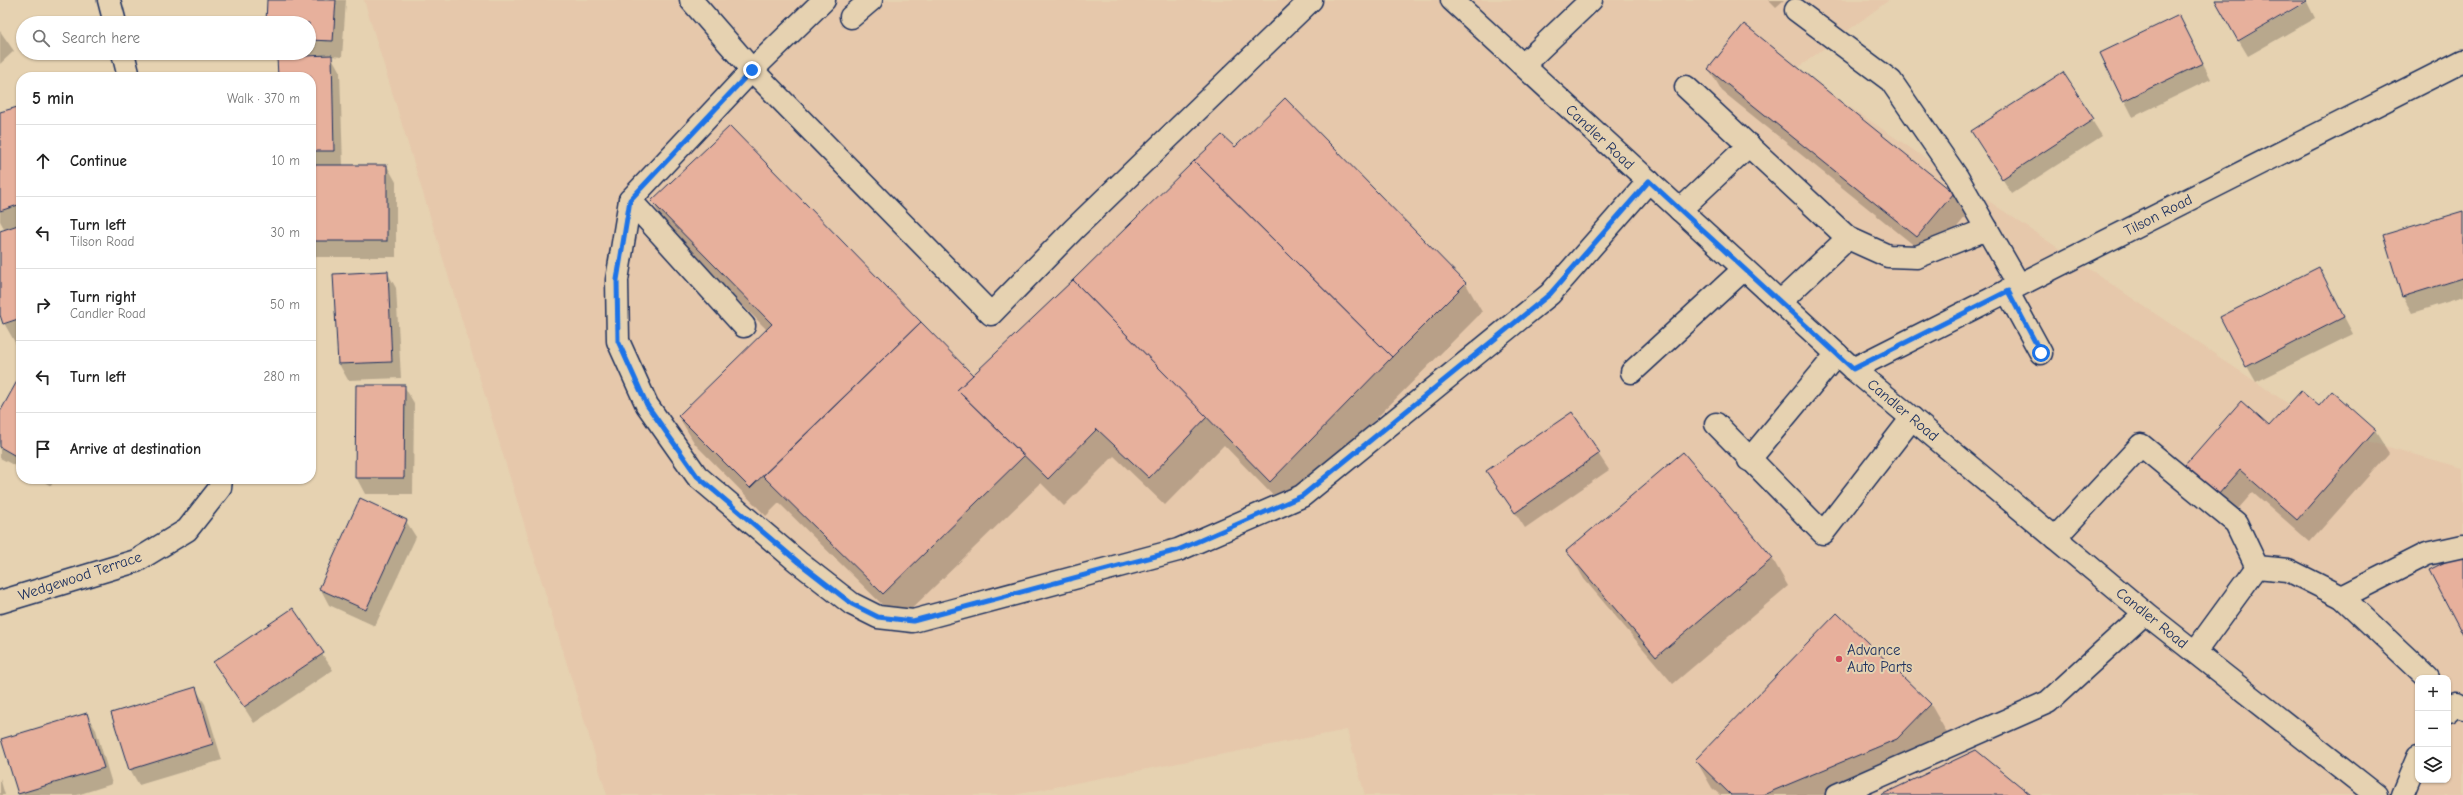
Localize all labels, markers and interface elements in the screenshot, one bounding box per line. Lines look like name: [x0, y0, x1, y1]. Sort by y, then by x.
search box: [16, 16, 316, 60]
icon: search: [30, 27, 52, 49]
text: Search here: [62, 29, 140, 47]
route end: [743, 61, 761, 79]
text: 5 min: [32, 89, 74, 108]
text: Walk · 370 m: [227, 91, 300, 106]
street label: Candler Road: [1562, 101, 1638, 173]
icon: ahead: [32, 150, 54, 172]
text: Continue: [70, 152, 127, 170]
text: 10 m: [272, 153, 300, 168]
street label: Tilson Road: [2121, 190, 2195, 240]
text: Turn left: [70, 216, 126, 234]
icon: left: [32, 222, 54, 244]
text: 30 m: [270, 225, 300, 240]
text: Tilson Road: [70, 234, 134, 249]
text: Turn right: [70, 288, 136, 306]
icon: right: [32, 294, 54, 316]
text: 50 m: [270, 297, 300, 312]
text: Candler Road: [70, 306, 146, 321]
route start: [2032, 344, 2050, 362]
icon: left: [32, 366, 54, 388]
text: Turn left: [70, 368, 126, 386]
text: 280 m: [263, 369, 300, 384]
street label: Candler Road: [1864, 375, 1942, 445]
icon: arrive: [32, 438, 54, 460]
text: Arrive at destination: [70, 440, 201, 458]
street label: Wedgewood Terrace: [16, 547, 144, 604]
street label: Candler Road: [2112, 584, 2192, 652]
place label: Advance Auto Parts: [1847, 641, 1912, 676]
marker: Advance Auto Parts: [1834, 654, 1844, 664]
map controls: [2415, 675, 2451, 783]
button: +: [2415, 675, 2451, 711]
button: −: [2415, 711, 2451, 747]
button: layers: [2415, 747, 2451, 783]

